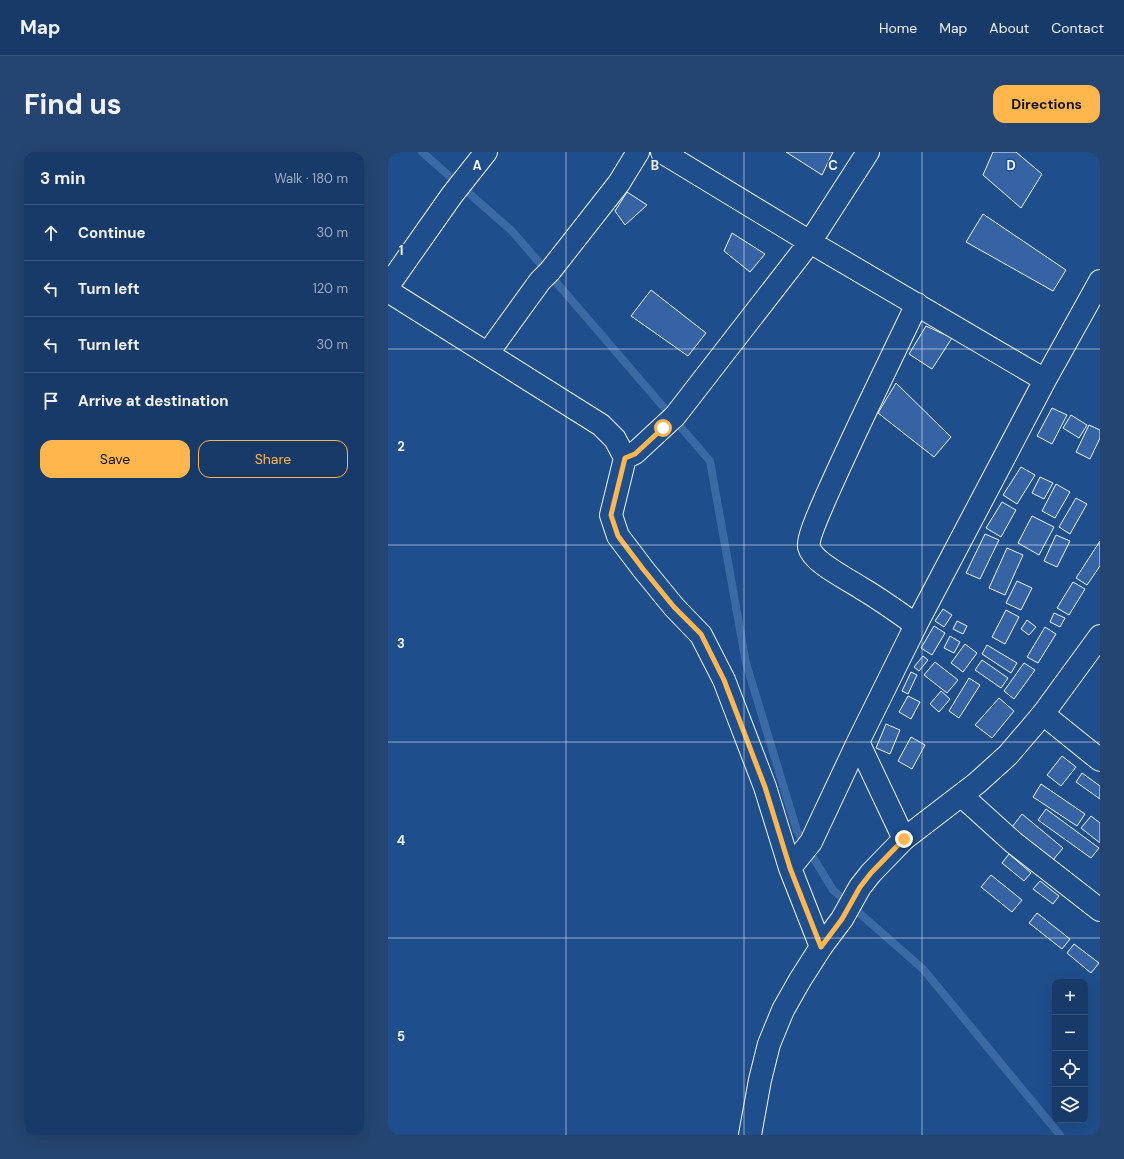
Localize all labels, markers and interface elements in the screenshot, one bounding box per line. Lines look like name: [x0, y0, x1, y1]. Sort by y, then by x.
text: Map: [20, 15, 60, 40]
text: Home: [879, 19, 917, 37]
text: Map: [939, 19, 967, 37]
text: About: [989, 19, 1029, 37]
text: Contact: [1051, 19, 1104, 37]
button: Directions: [993, 85, 1100, 123]
text: Find us: [24, 86, 122, 123]
text: A: [472, 157, 482, 174]
text: B: [651, 157, 659, 174]
text: C: [828, 157, 838, 174]
text: D: [1006, 157, 1016, 174]
text: 3 min: [40, 167, 85, 189]
text: Walk · 180 m: [274, 170, 348, 187]
icon: ahead: [40, 222, 62, 244]
text: Continue: [78, 223, 146, 243]
text: 30 m: [316, 224, 348, 241]
text: 1: [399, 242, 403, 259]
icon: left: [40, 278, 62, 300]
text: Turn left: [78, 279, 139, 299]
text: 120 m: [313, 280, 348, 297]
icon: left: [40, 334, 62, 356]
text: Turn left: [78, 335, 139, 355]
text: 30 m: [316, 336, 348, 353]
icon: arrive: [40, 390, 62, 412]
text: Arrive at destination: [78, 391, 229, 411]
route start: [654, 419, 672, 437]
text: 2: [397, 438, 405, 455]
button: Save: [40, 440, 190, 478]
button: Share: [198, 440, 348, 478]
text: 3: [397, 635, 405, 652]
route end: [895, 830, 913, 848]
text: 4: [397, 832, 405, 849]
map controls: [1052, 979, 1088, 1123]
button: +: [1052, 979, 1088, 1015]
button: −: [1052, 1015, 1088, 1051]
text: 5: [397, 1028, 405, 1045]
button: locate: [1052, 1051, 1088, 1087]
button: layers: [1052, 1087, 1088, 1123]

